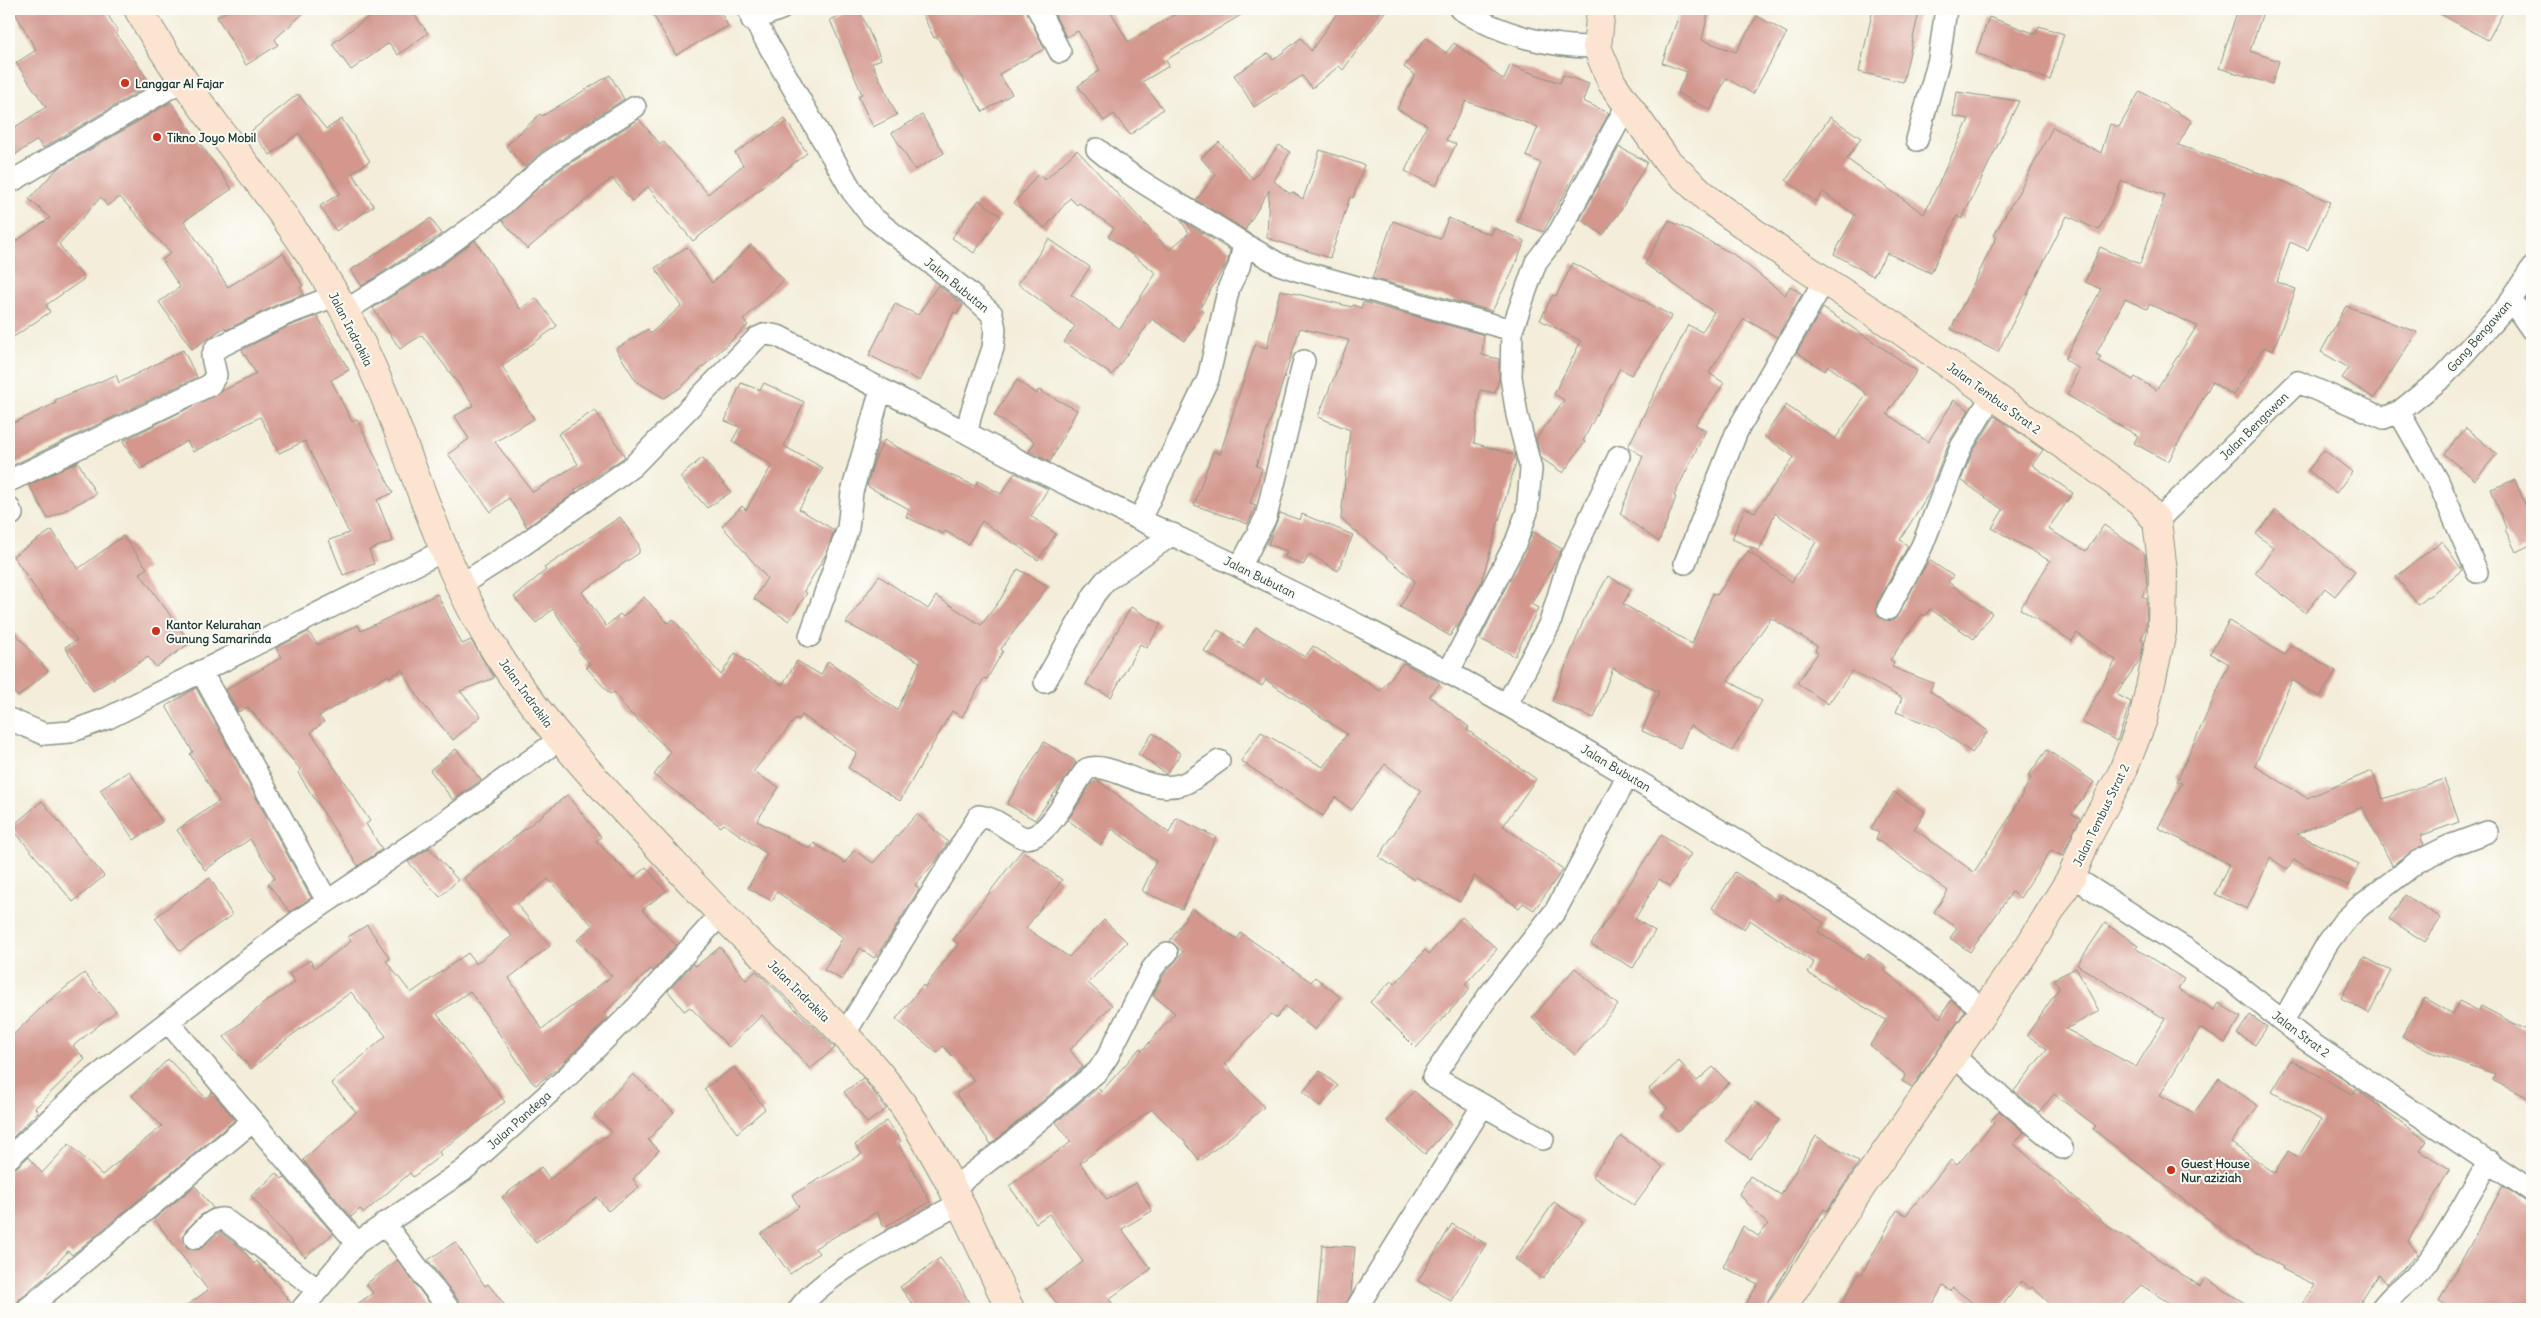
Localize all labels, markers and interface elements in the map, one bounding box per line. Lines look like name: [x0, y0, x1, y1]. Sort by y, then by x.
place label: Langgar Al Fajar: [135, 76, 224, 92]
marker: Langgar Al Fajar: [119, 77, 131, 89]
place label: Tikno Joyo Mobil: [167, 130, 257, 146]
marker: Tikno Joyo Mobil: [151, 131, 163, 143]
street label: Jalan Bubutan: [922, 254, 992, 316]
street label: Jalan Indrakila: [326, 289, 376, 369]
street label: Gang Bengawan: [2444, 297, 2514, 375]
street label: Jalan Tembus Strat 2: [1944, 359, 2044, 437]
street label: Jalan Bengawan: [2217, 389, 2291, 463]
street label: Jalan Bubutan: [1221, 553, 1299, 601]
place label: Kantor Kelurahan Gunung Samarinda: [166, 617, 272, 647]
marker: Kantor Kelurahan Gunung Samarinda: [150, 625, 162, 637]
street label: Jalan Indrakila: [496, 656, 556, 730]
street label: Jalan Bubutan: [1578, 741, 1654, 795]
street label: Jalan Tembus Strat 2: [2070, 761, 2133, 869]
street label: Jalan Indrakila: [765, 957, 833, 1025]
street label: Jalan Strat 2: [2269, 1008, 2333, 1061]
street label: Jalan Pandega: [484, 1088, 554, 1152]
place label: Guest House Nur aziziah: [2181, 1156, 2250, 1185]
marker: Guest House Nur aziziah: [2165, 1164, 2177, 1176]

